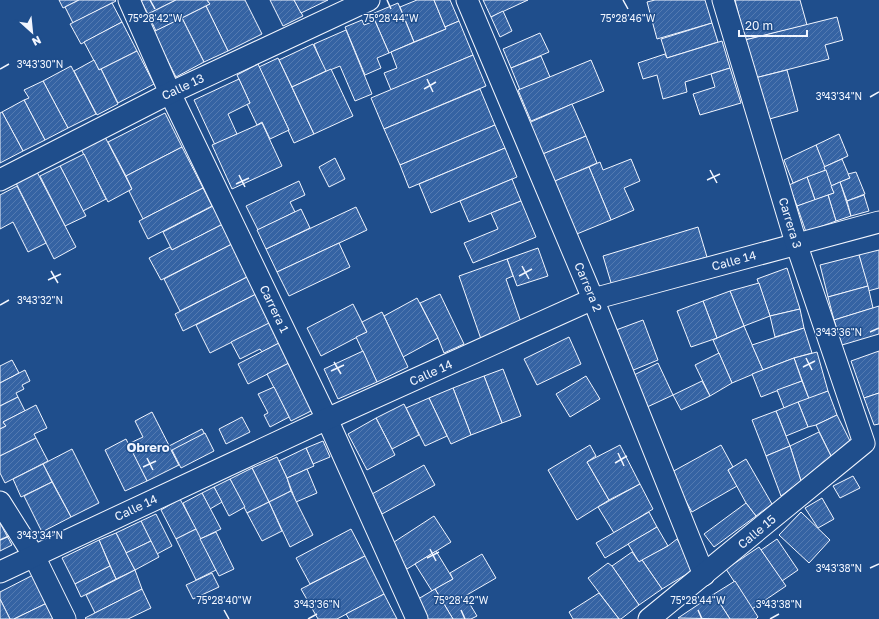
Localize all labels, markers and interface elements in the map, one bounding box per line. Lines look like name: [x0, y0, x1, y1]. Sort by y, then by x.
north arrow: [12, 12, 52, 52]
text: 75°28'42"W: [128, 12, 183, 24]
text: 75°28'44"W: [364, 12, 419, 24]
text: 75°28'46"W: [601, 12, 656, 24]
scale bar: [739, 12, 807, 38]
text: 20 m: [745, 18, 773, 33]
text: N: [30, 34, 43, 49]
text: 3°43'30"N: [17, 58, 63, 70]
street label: Calle 13: [159, 70, 206, 103]
text: 3°43'34"N: [816, 90, 862, 102]
street label: Carrera 3: [776, 196, 805, 250]
street label: Calle 14: [710, 247, 758, 274]
street label: Carrera 2: [571, 260, 606, 314]
street label: Carrera 1: [256, 282, 293, 335]
text: 3°43'32"N: [17, 294, 63, 306]
text: 3°43'36"N: [816, 326, 862, 338]
street label: Calle 14: [407, 356, 455, 389]
district label: Obrero: [126, 439, 170, 455]
street label: Calle 14: [112, 491, 160, 524]
street label: Calle 15: [735, 511, 779, 552]
text: 3°43'34"N: [17, 529, 63, 541]
text: 3°43'38"N: [816, 562, 862, 574]
text: 75°28'40"W: [196, 594, 252, 606]
text: 75°28'42"W: [434, 594, 489, 606]
text: 75°28'44"W: [671, 594, 726, 606]
text: 3°43'36"N: [294, 598, 340, 610]
text: 3°43'38"N: [756, 598, 802, 610]

